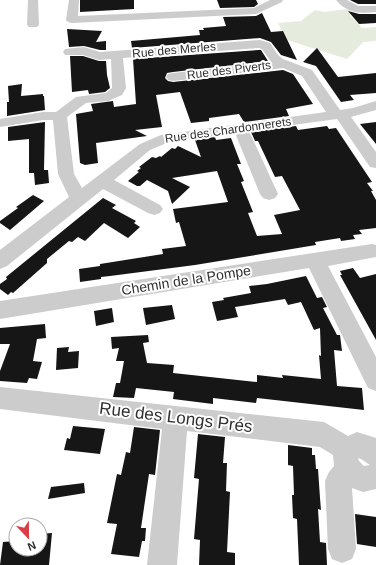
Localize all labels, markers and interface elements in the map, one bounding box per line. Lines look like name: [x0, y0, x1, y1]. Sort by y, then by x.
street label: Rue des Merles: [132, 39, 216, 61]
street label: Rue des Piverts: [186, 58, 272, 82]
street label: Rue des Chardonnerets: [164, 114, 292, 146]
street label: Chemin de la Pompe: [120, 262, 252, 298]
street label: Rue des Longs Prés: [98, 399, 254, 436]
north arrow: [8, 517, 48, 557]
text: N: [26, 539, 38, 553]

